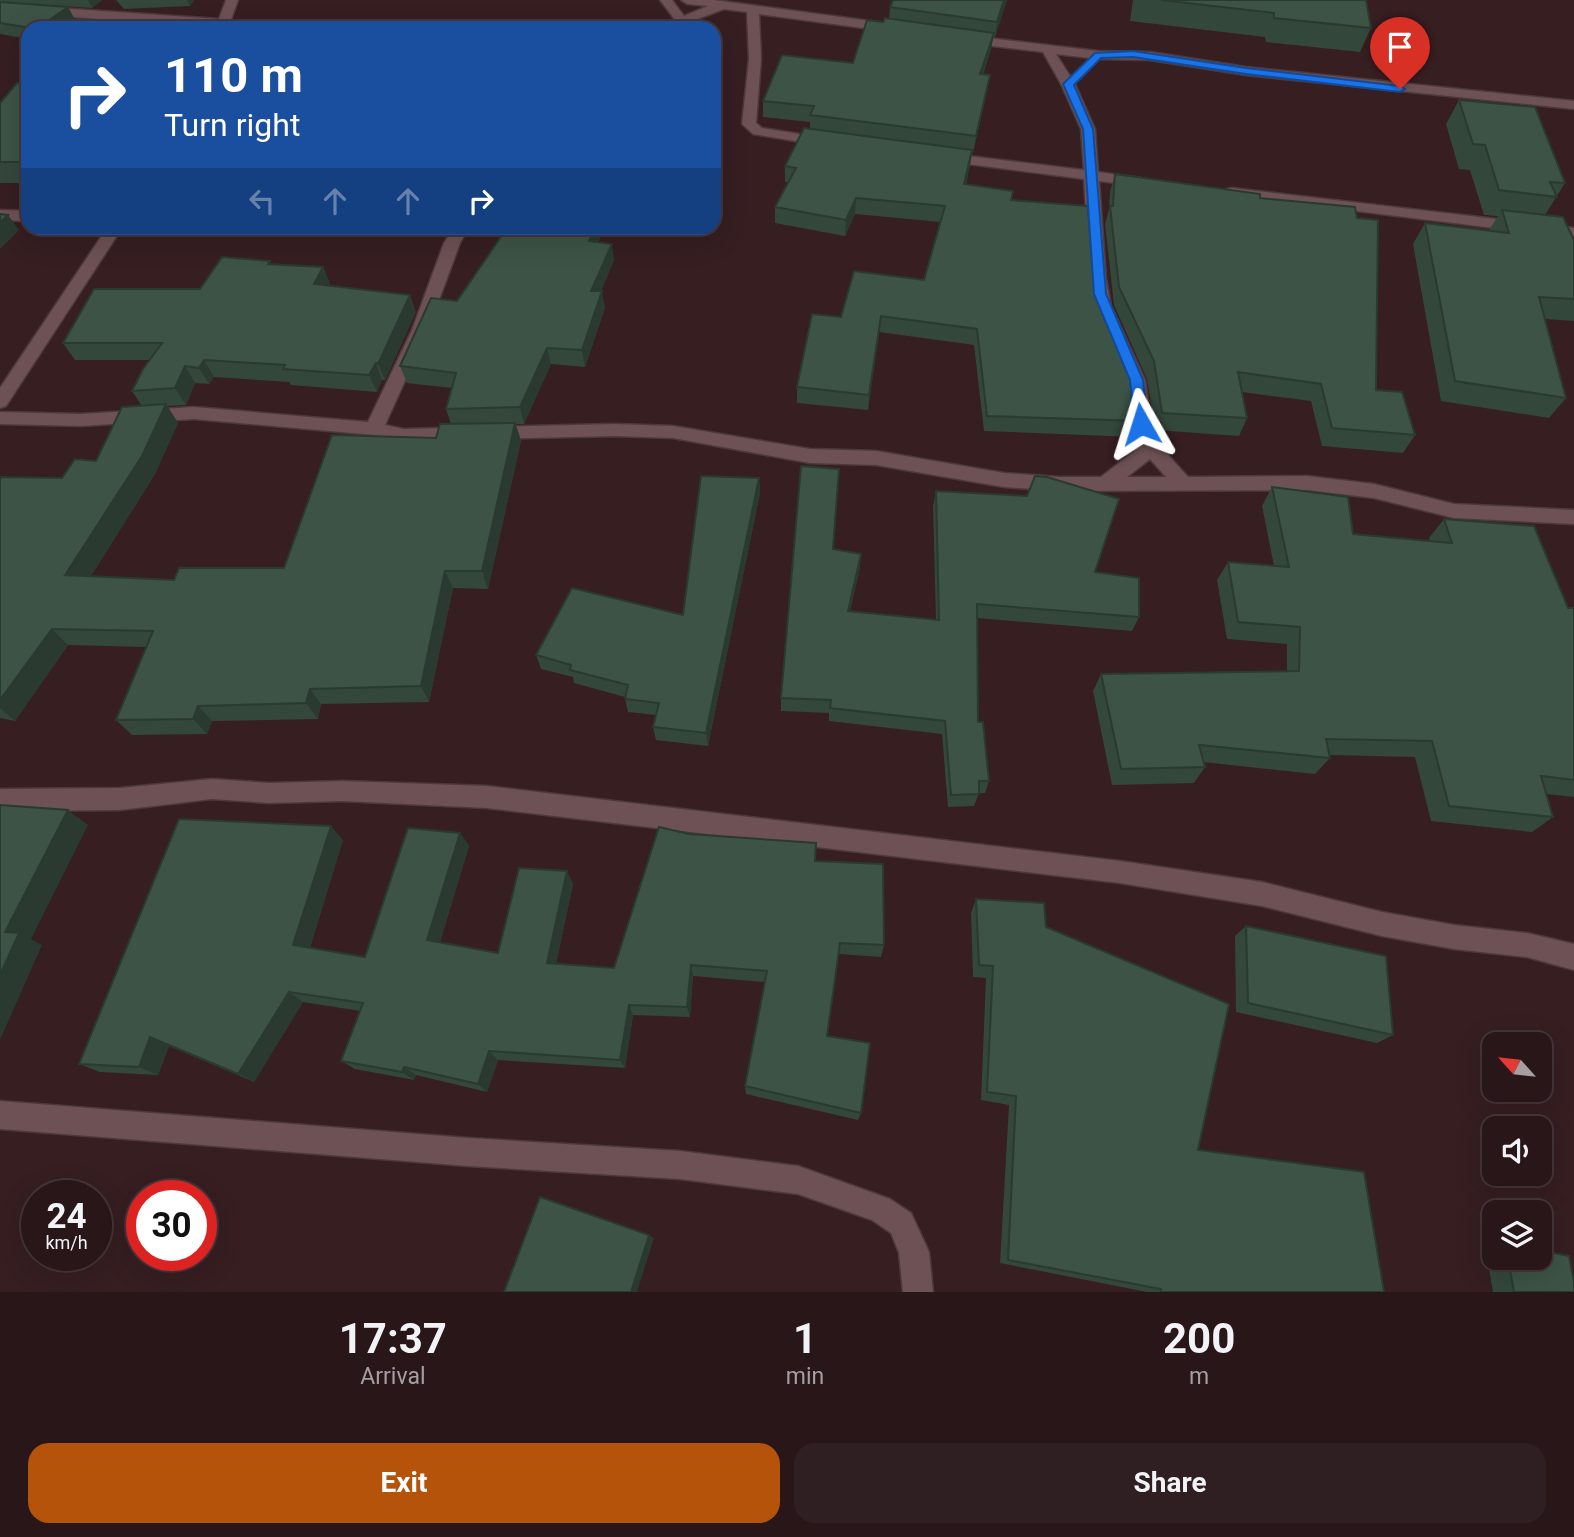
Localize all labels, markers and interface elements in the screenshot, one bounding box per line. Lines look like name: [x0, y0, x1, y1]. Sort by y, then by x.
pin: [1370, 17, 1430, 89]
icon: arrive: [1381, 28, 1419, 66]
text: 110 m: [164, 47, 303, 104]
icon: right: [49, 49, 140, 140]
text: Turn right: [164, 106, 300, 144]
icon: left: [243, 182, 281, 220]
icon: ahead: [316, 182, 354, 220]
icon: ahead: [389, 182, 427, 220]
icon: right: [462, 182, 500, 220]
position arrow: [1104, 387, 1178, 461]
north arrow: [1482, 1032, 1552, 1102]
map controls: [1482, 1032, 1552, 1270]
button: sound: [1482, 1116, 1552, 1186]
speed limit sign: 30: [126, 1180, 217, 1271]
text: 24: [46, 1196, 87, 1237]
button: layers: [1482, 1200, 1552, 1270]
text: km/h: [45, 1232, 88, 1253]
text: 17:37: [339, 1314, 447, 1363]
text: 1: [793, 1314, 817, 1363]
text: 200: [1163, 1314, 1235, 1363]
text: Arrival: [360, 1363, 426, 1390]
text: min: [786, 1363, 824, 1390]
text: m: [1189, 1363, 1209, 1390]
button: Exit: [28, 1443, 780, 1523]
button: Share: [794, 1443, 1546, 1523]

